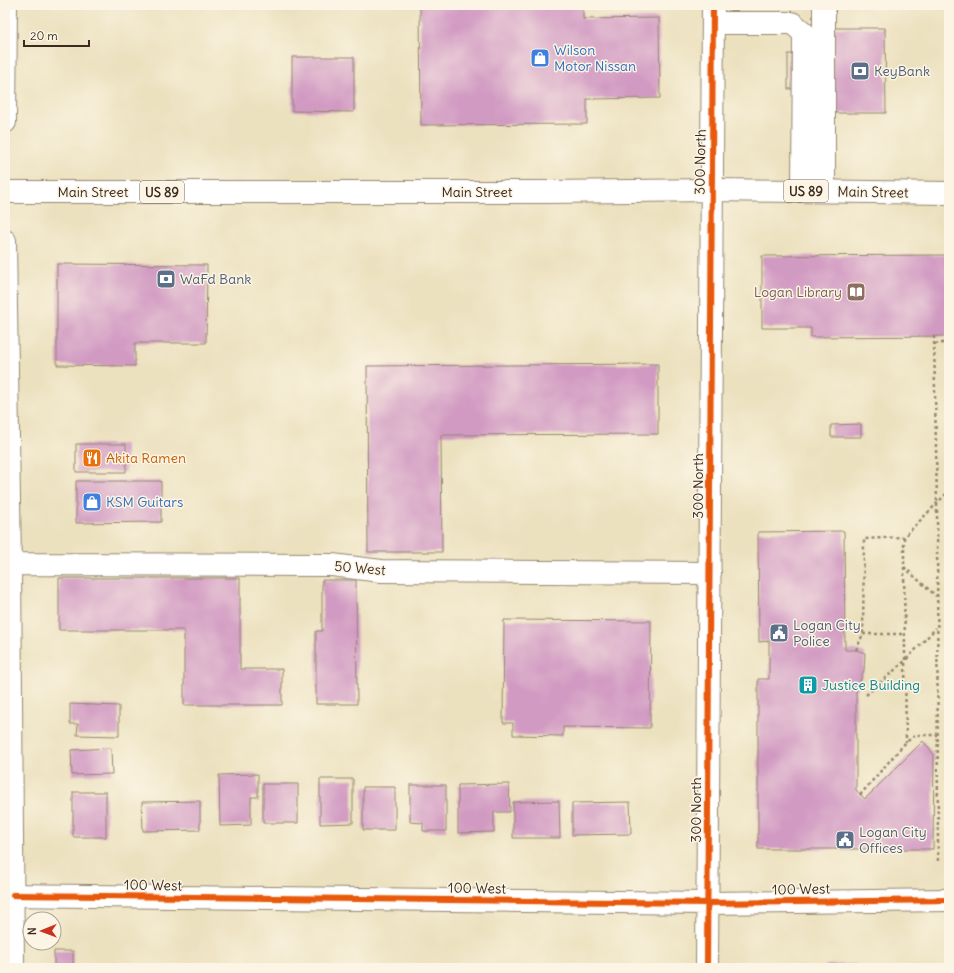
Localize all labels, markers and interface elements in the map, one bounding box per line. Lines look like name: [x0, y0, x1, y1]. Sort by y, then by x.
scale bar: [24, 22, 89, 48]
text: 20 m: [30, 28, 58, 43]
place label: Wilson Motor Nissan: [554, 41, 636, 75]
shop icon: Wilson Motor Nissan: [529, 47, 551, 69]
bank icon: KeyBank: [849, 60, 871, 82]
place label: KeyBank: [874, 62, 930, 80]
street label: 300 North: [690, 129, 710, 195]
road number: US 89: [784, 180, 828, 202]
road number: US 89: [140, 181, 184, 203]
street label: Main Street: [837, 182, 909, 202]
street label: Main Street: [57, 183, 129, 201]
street label: Main Street: [441, 183, 513, 201]
bank icon: WaFd Bank: [155, 268, 177, 290]
place label: WaFd Bank: [180, 270, 252, 288]
library icon: Logan Library: [845, 281, 867, 303]
place label: Logan Library: [754, 283, 842, 301]
restaurant icon: Akita Ramen: [81, 447, 103, 469]
place label: Akita Ramen: [106, 449, 186, 467]
street label: 300 North: [689, 453, 707, 519]
shop icon: KSM Guitars: [81, 491, 103, 513]
place label: KSM Guitars: [106, 493, 183, 511]
street label: 50 West: [334, 557, 387, 579]
place label: Logan City Police: [793, 616, 861, 650]
public building icon: Logan City Police: [768, 622, 790, 644]
building icon: Justice Building: [797, 674, 819, 696]
place label: Justice Building: [822, 676, 920, 694]
street label: 300 North: [687, 777, 705, 843]
place label: Logan City Offices: [859, 823, 927, 857]
public building icon: Logan City Offices: [834, 829, 856, 851]
street label: 100 West: [124, 875, 183, 895]
street label: 100 West: [448, 878, 507, 898]
street label: 100 West: [772, 879, 831, 899]
north arrow: [22, 911, 62, 951]
text: N: [25, 927, 39, 935]

